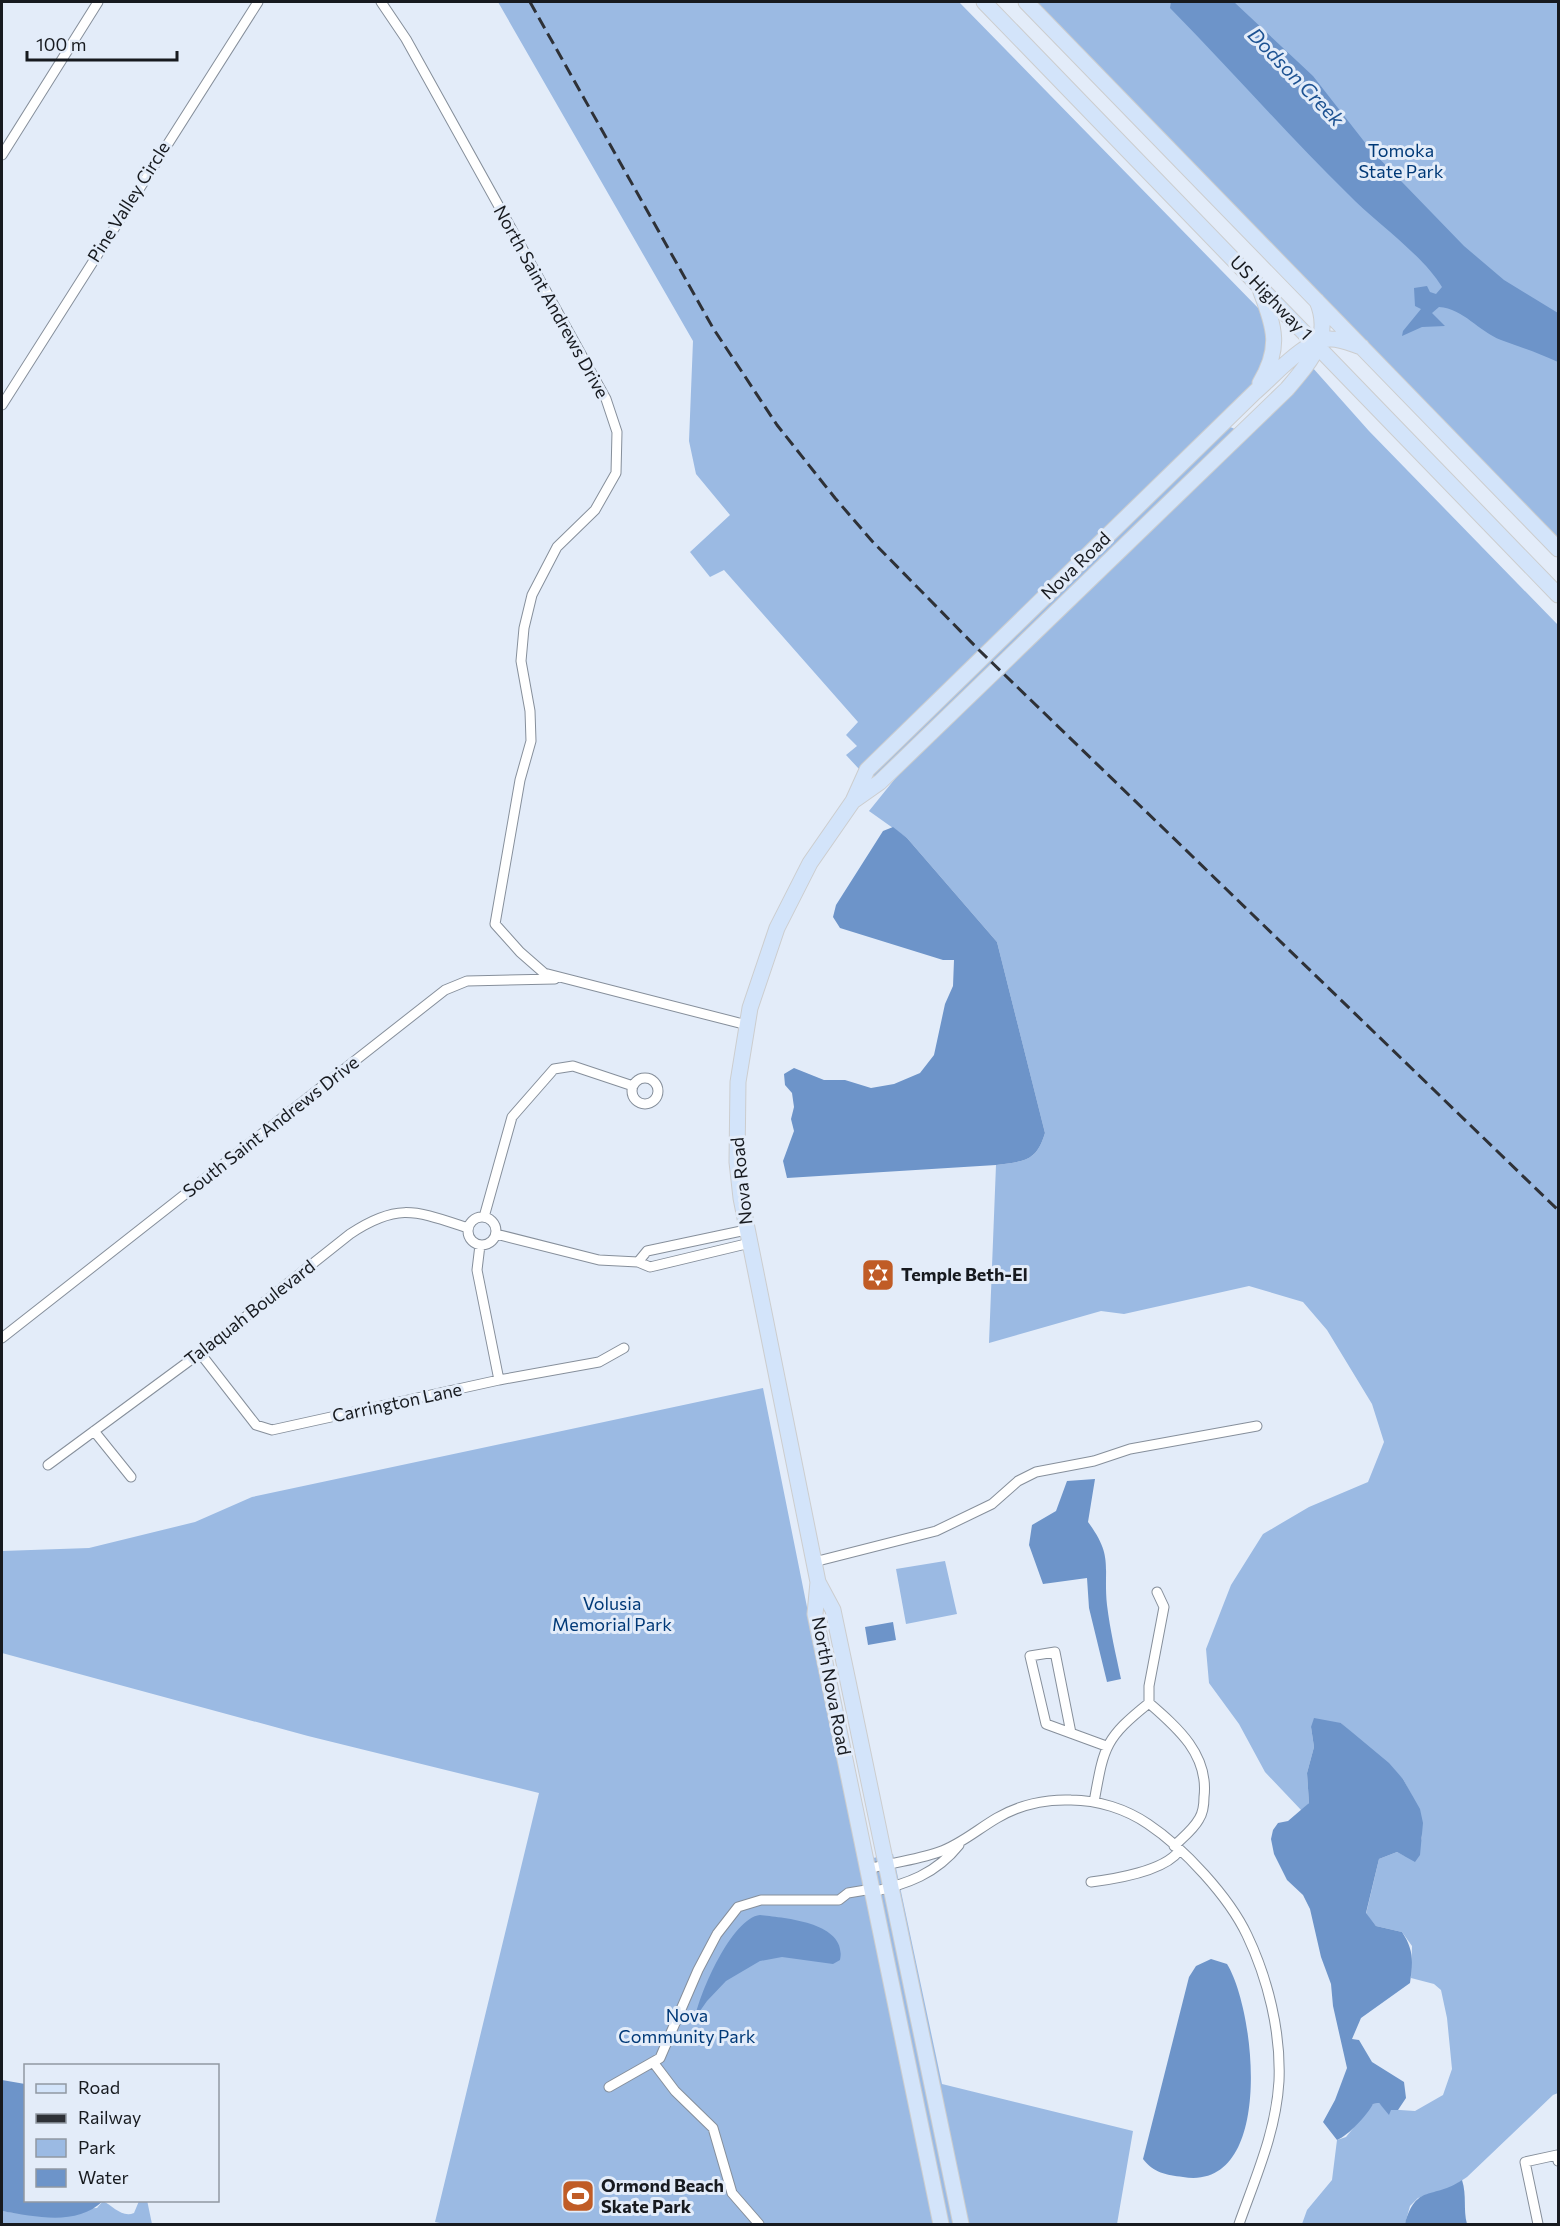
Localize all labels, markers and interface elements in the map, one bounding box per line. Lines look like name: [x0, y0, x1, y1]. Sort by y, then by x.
water label: Dodson Creek: [1244, 22, 1351, 131]
scale bar: [27, 24, 177, 62]
text: 100 m: [36, 33, 86, 55]
street label: Pine Valley Circle: [82, 137, 174, 266]
park label: Tomoka State Park: [1358, 139, 1444, 182]
street label: North Saint Andrews Drive: [490, 201, 614, 402]
street label: US Highway 1: [1226, 250, 1318, 344]
street label: Nova Road: [1036, 527, 1115, 604]
street label: South Saint Andrews Drive: [178, 1051, 363, 1202]
street label: Nova Road: [725, 1136, 757, 1226]
street label: Talaquah Boulevard: [180, 1255, 319, 1370]
synagogue icon: Temple Beth-El: [860, 1257, 896, 1293]
place label: Temple Beth-El: [901, 1263, 1028, 1285]
street label: Carrington Lane: [330, 1378, 464, 1427]
park label: Volusia Memorial Park: [552, 1592, 672, 1635]
street label: North Nova Road: [808, 1615, 856, 1757]
park label: Nova Community Park: [618, 2004, 756, 2047]
legend: [24, 2064, 219, 2202]
text: Road: [78, 2076, 120, 2098]
text: Railway: [78, 2106, 141, 2128]
text: Park: [78, 2136, 116, 2158]
text: Water: [78, 2166, 129, 2188]
place label: Ormond Beach Skate Park: [601, 2174, 724, 2217]
sports icon: Ormond Beach Skate Park: [560, 2178, 596, 2214]

